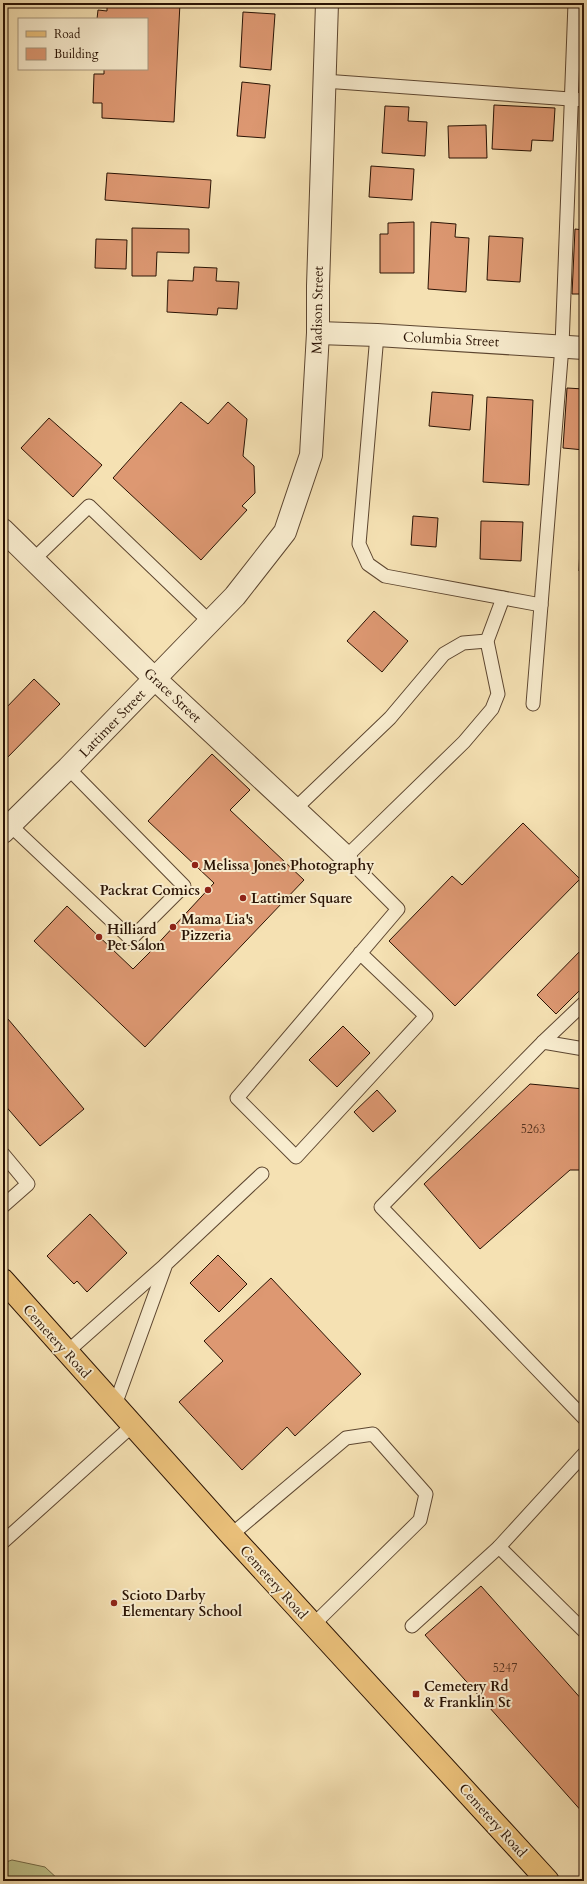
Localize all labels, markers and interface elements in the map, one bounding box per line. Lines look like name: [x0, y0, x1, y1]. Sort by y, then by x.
legend: [18, 18, 148, 70]
text: Road: [54, 26, 81, 42]
text: Building: [54, 46, 99, 62]
street label: Madison Street: [307, 265, 328, 354]
street label: Columbia Street: [402, 327, 500, 352]
street label: Grace Street: [140, 664, 206, 727]
street label: Lattimer Street: [75, 685, 150, 762]
place label: Melissa Jones Photography: [203, 856, 374, 875]
marker: Melissa Jones Photography: [190, 860, 200, 870]
place label: Packrat Comics: [100, 881, 200, 900]
marker: Packrat Comics: [203, 885, 213, 895]
place label: Lattimer Square: [251, 889, 353, 908]
marker: Lattimer Square: [238, 893, 248, 903]
place label: Mama Lia's Pizzeria: [181, 910, 253, 945]
place label: Hilliard Pet Salon: [107, 920, 165, 955]
marker: Mama Lia's Pizzeria: [168, 922, 178, 932]
marker: Hilliard Pet Salon: [94, 932, 104, 942]
house number: 5263: [521, 1121, 545, 1137]
street label: Cemetery Road: [18, 1300, 95, 1383]
street label: Cemetery Road: [235, 1541, 312, 1624]
place label: Scioto Darby Elementary School: [122, 1586, 242, 1621]
marker: Scioto Darby Elementary School: [109, 1598, 119, 1608]
house number: 5247: [493, 1660, 517, 1676]
place label: Cemetery Rd & Franklin St: [424, 1677, 511, 1712]
marker: Cemetery Rd & Franklin St: [411, 1689, 421, 1699]
street label: Cemetery Road: [454, 1779, 531, 1862]

